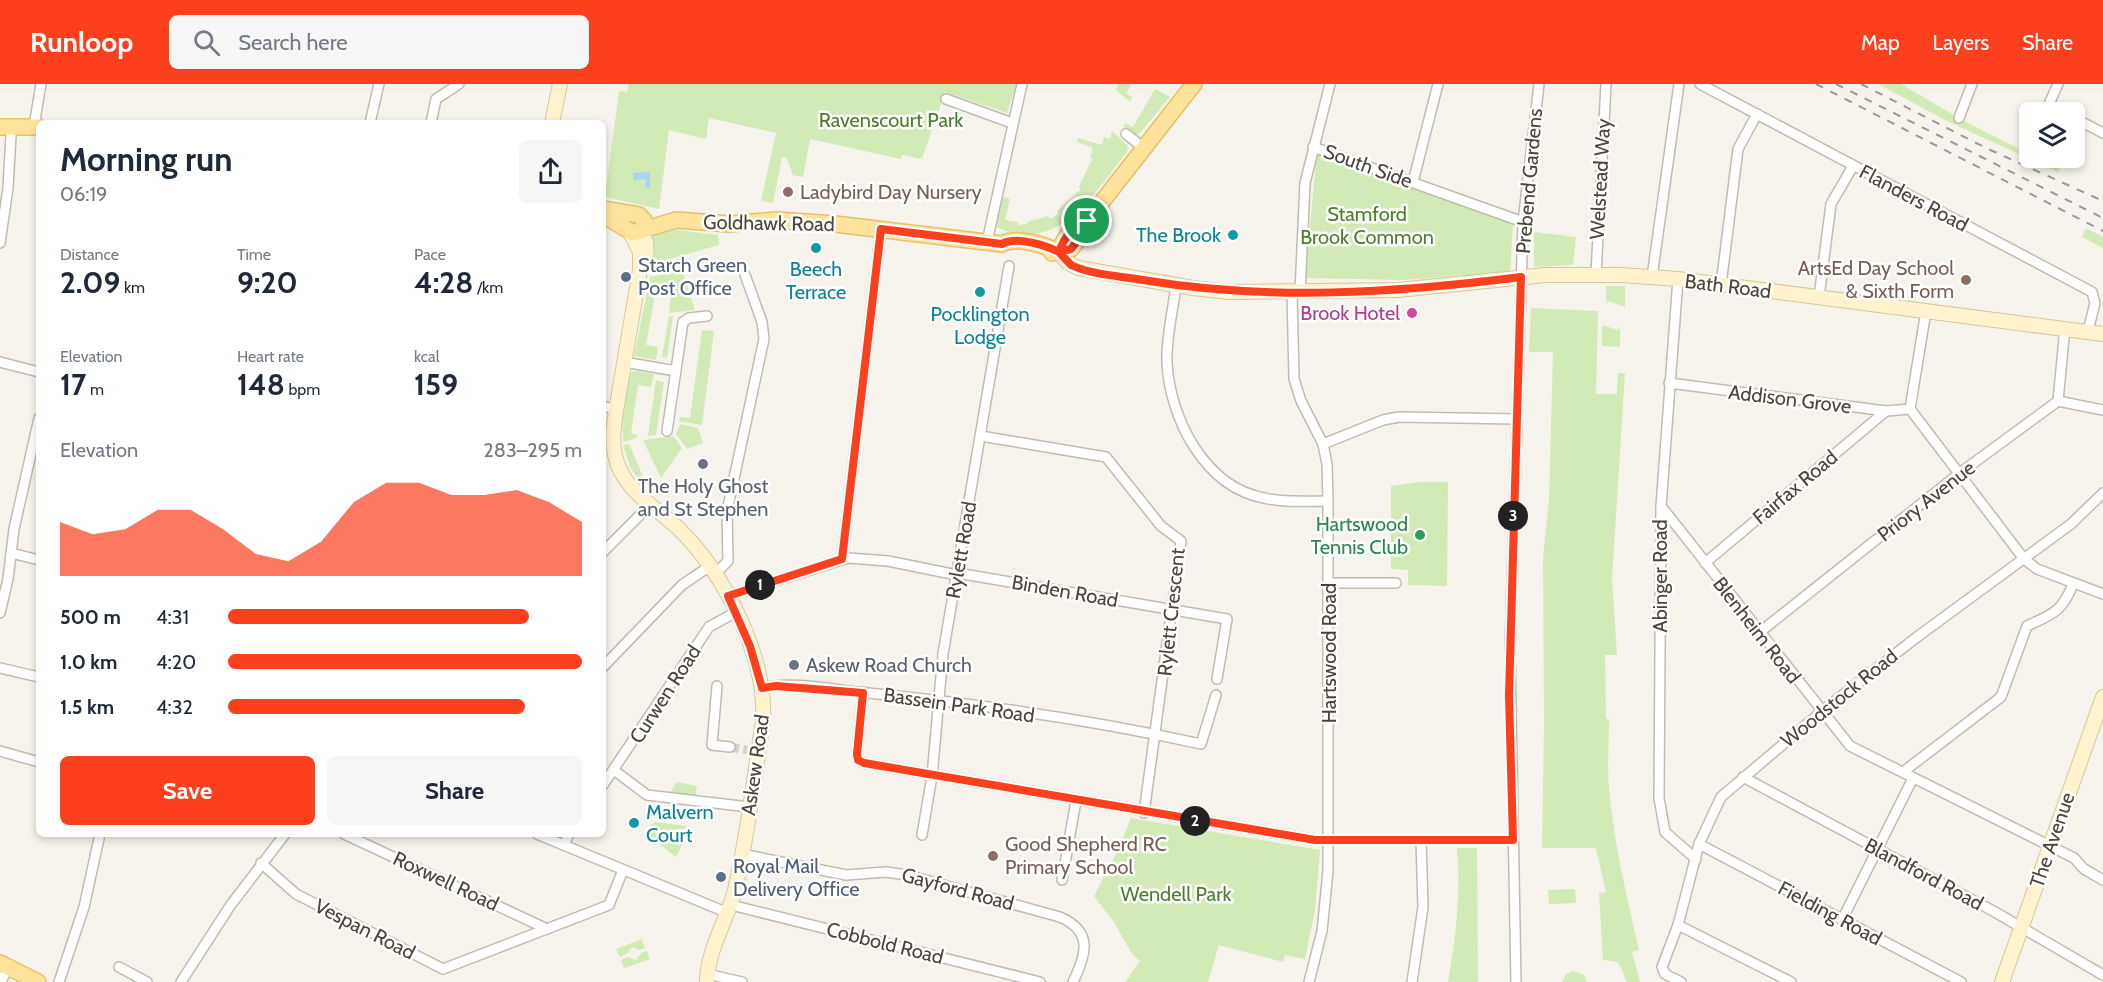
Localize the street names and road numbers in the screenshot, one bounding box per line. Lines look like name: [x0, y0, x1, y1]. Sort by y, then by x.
street label: Prebend Gardens: [1511, 107, 1547, 255]
street label: Welstead Way: [1585, 118, 1615, 240]
street label: South Side: [1320, 139, 1416, 193]
street label: Flanders Road: [1855, 159, 1973, 237]
street label: Goldhawk Road: [703, 210, 835, 236]
street label: Bath Road: [1683, 269, 1773, 303]
street label: Addison Grove: [1727, 380, 1853, 418]
street label: Fairfax Road: [1748, 445, 1842, 529]
street label: Priory Avenue: [1872, 455, 1980, 547]
street label: Rylett Road: [941, 500, 981, 600]
street label: Abinger Road: [1648, 519, 1672, 633]
street label: Rylett Crescent: [1152, 547, 1190, 677]
street label: Binden Road: [1010, 570, 1120, 612]
street label: Blenheim Road: [1708, 572, 1806, 688]
street label: Hartswood Road: [1317, 583, 1341, 723]
street label: Curwen Road: [624, 640, 706, 748]
street label: Woodstock Road: [1776, 644, 1902, 752]
street label: Bassein Park Road: [882, 683, 1036, 727]
street label: Askew Road: [736, 713, 774, 817]
street label: The Avenue: [2024, 789, 2080, 891]
street label: Blandford Road: [1861, 833, 1987, 915]
street label: Roxwell Road: [389, 846, 503, 916]
street label: Gayford Road: [899, 863, 1017, 915]
street label: Fielding Road: [1774, 876, 1886, 950]
street label: Vespan Road: [311, 893, 419, 965]
street label: Cobbold Road: [824, 917, 946, 969]

